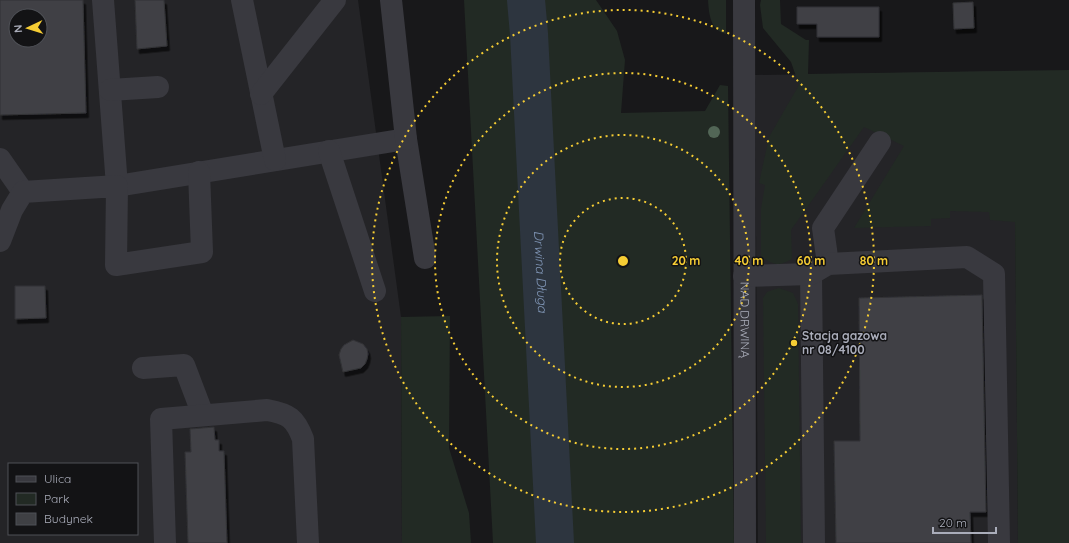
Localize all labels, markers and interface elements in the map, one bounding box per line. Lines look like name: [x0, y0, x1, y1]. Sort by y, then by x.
north arrow: [8, 8, 48, 48]
text: N: [11, 24, 25, 33]
water label: Drwina Długa: [531, 230, 551, 314]
text: 20 m: [672, 253, 700, 268]
text: 40 m: [735, 253, 763, 268]
text: 60 m: [797, 253, 825, 268]
text: 80 m: [860, 253, 888, 268]
centre of rings: [616, 254, 630, 268]
street label: NAD DRWINĄ: [738, 282, 753, 358]
place label: Stacja gazowa nr 08/4100: [802, 328, 887, 357]
marker: Stacja gazowa nr 08/4100: [789, 338, 799, 348]
legend: [8, 463, 138, 535]
text: Ulica: [44, 471, 71, 486]
text: Park: [44, 491, 69, 506]
scale bar: [933, 509, 996, 535]
text: Budynek: [44, 511, 93, 526]
text: 20 m: [939, 515, 967, 530]

